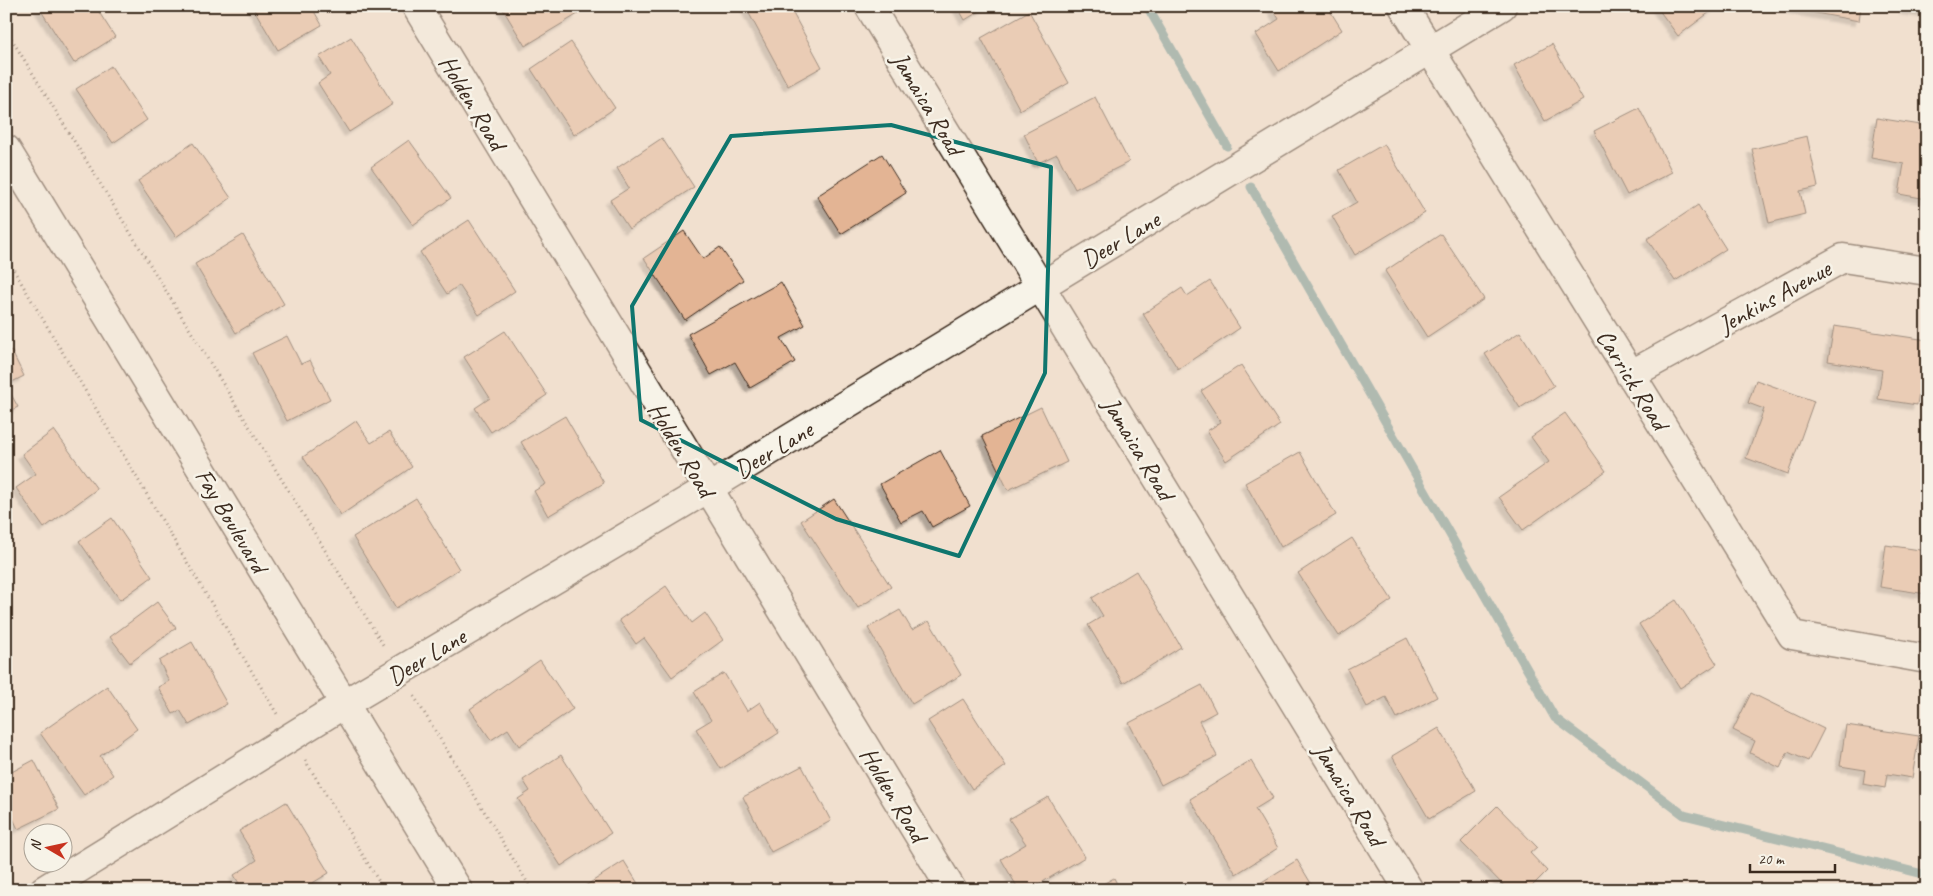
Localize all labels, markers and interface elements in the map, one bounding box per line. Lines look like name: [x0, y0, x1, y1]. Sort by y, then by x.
street label: Jamaica Road: [883, 45, 972, 164]
street label: Holden Road: [431, 49, 515, 159]
street label: Deer Lane: [1075, 203, 1167, 276]
street label: Jenkins Avenue: [1712, 252, 1838, 341]
street label: Carrick Road: [1589, 323, 1678, 439]
street label: Jamaica Road: [1094, 390, 1183, 509]
street label: Holden Road: [640, 396, 724, 506]
street label: Deer Lane: [728, 413, 820, 486]
street label: Fay Boulevard: [188, 463, 277, 582]
street label: Deer Lane: [381, 620, 473, 693]
street label: Jamaica Road: [1305, 736, 1394, 855]
street label: Holden Road: [852, 741, 936, 851]
north arrow: [22, 824, 72, 874]
text: N: [27, 838, 45, 852]
scale bar: [1750, 841, 1836, 873]
text: 20 m: [1758, 850, 1785, 869]

